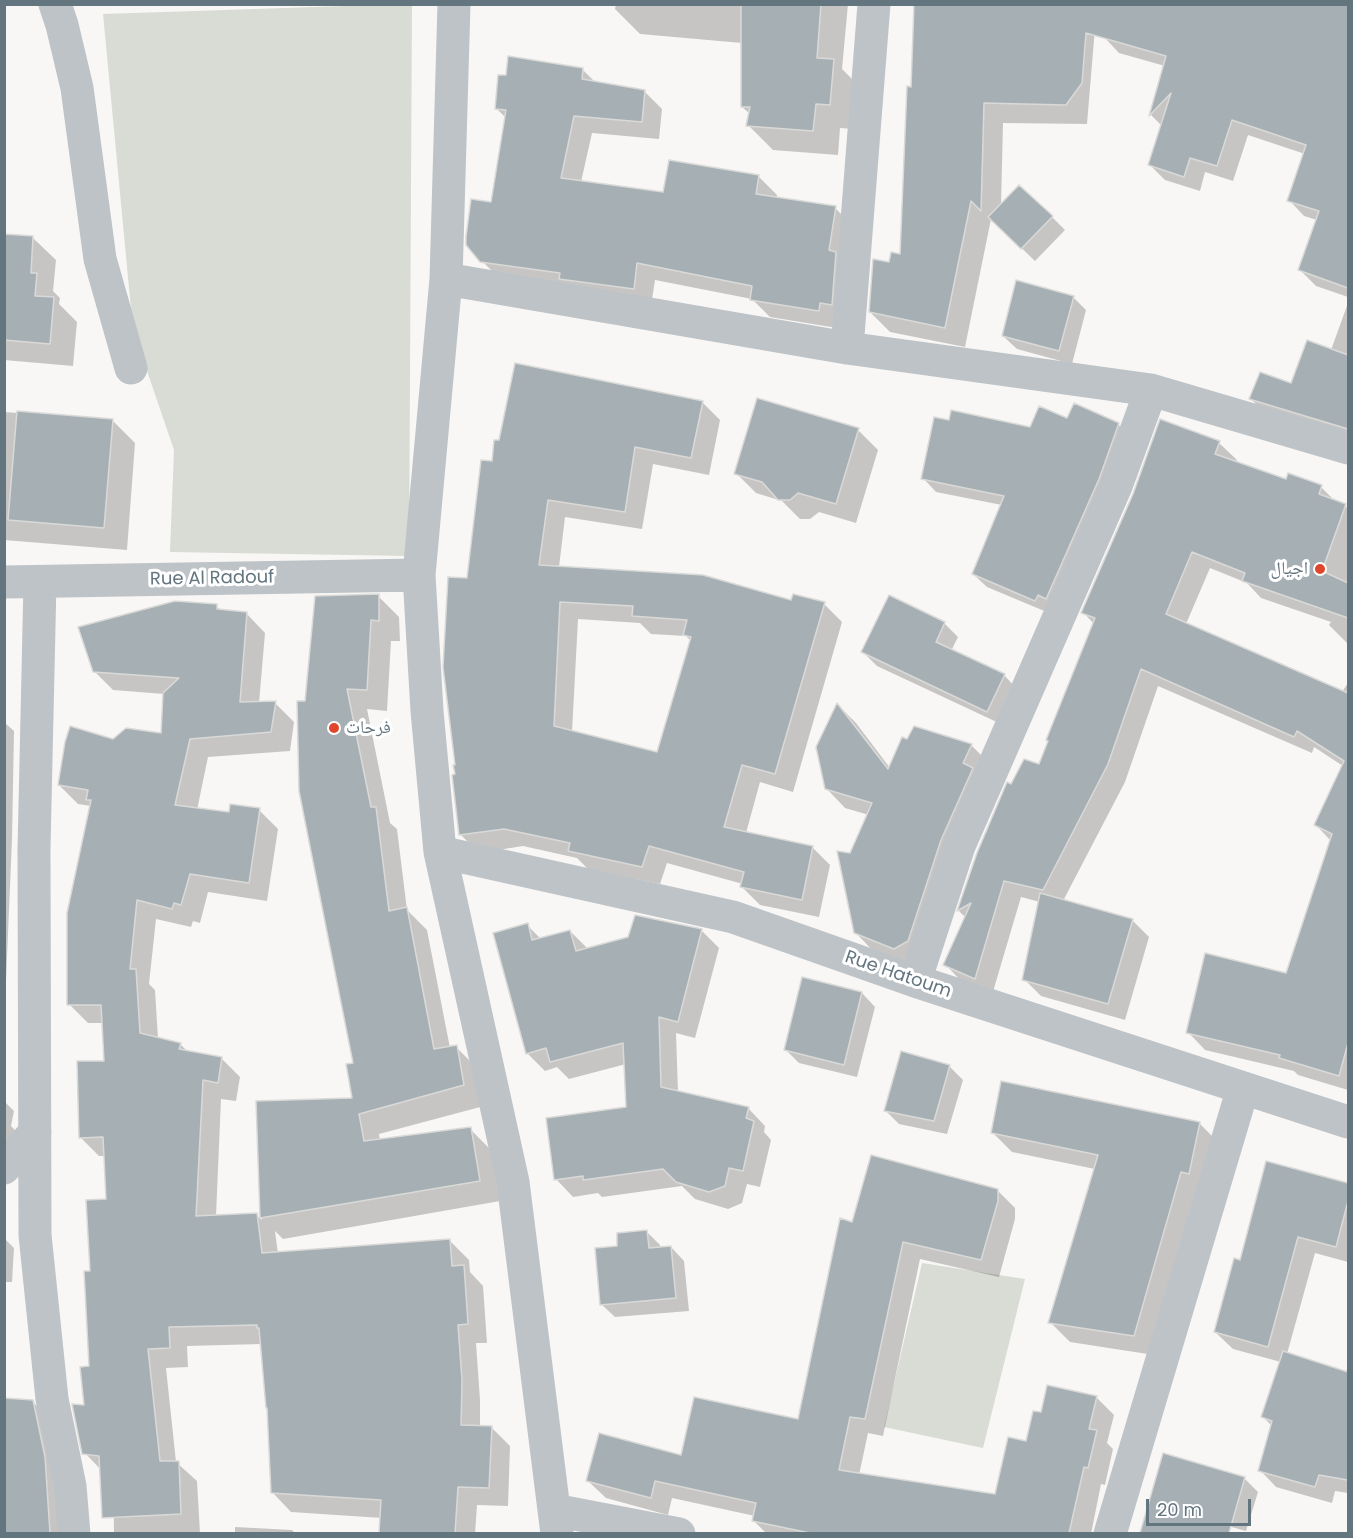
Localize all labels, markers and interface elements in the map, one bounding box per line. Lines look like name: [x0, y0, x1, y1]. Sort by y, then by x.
place label: اجيال: [1271, 558, 1308, 580]
marker: اجيال: [1313, 562, 1327, 576]
street label: Rue Al Radouf: [150, 567, 274, 591]
place label: فرحات: [346, 717, 391, 739]
marker: فرحات: [327, 721, 341, 735]
street label: Rue Hatoum: [842, 947, 954, 1003]
scale bar: [1149, 1487, 1254, 1525]
text: 20 m: [1157, 1497, 1202, 1522]

